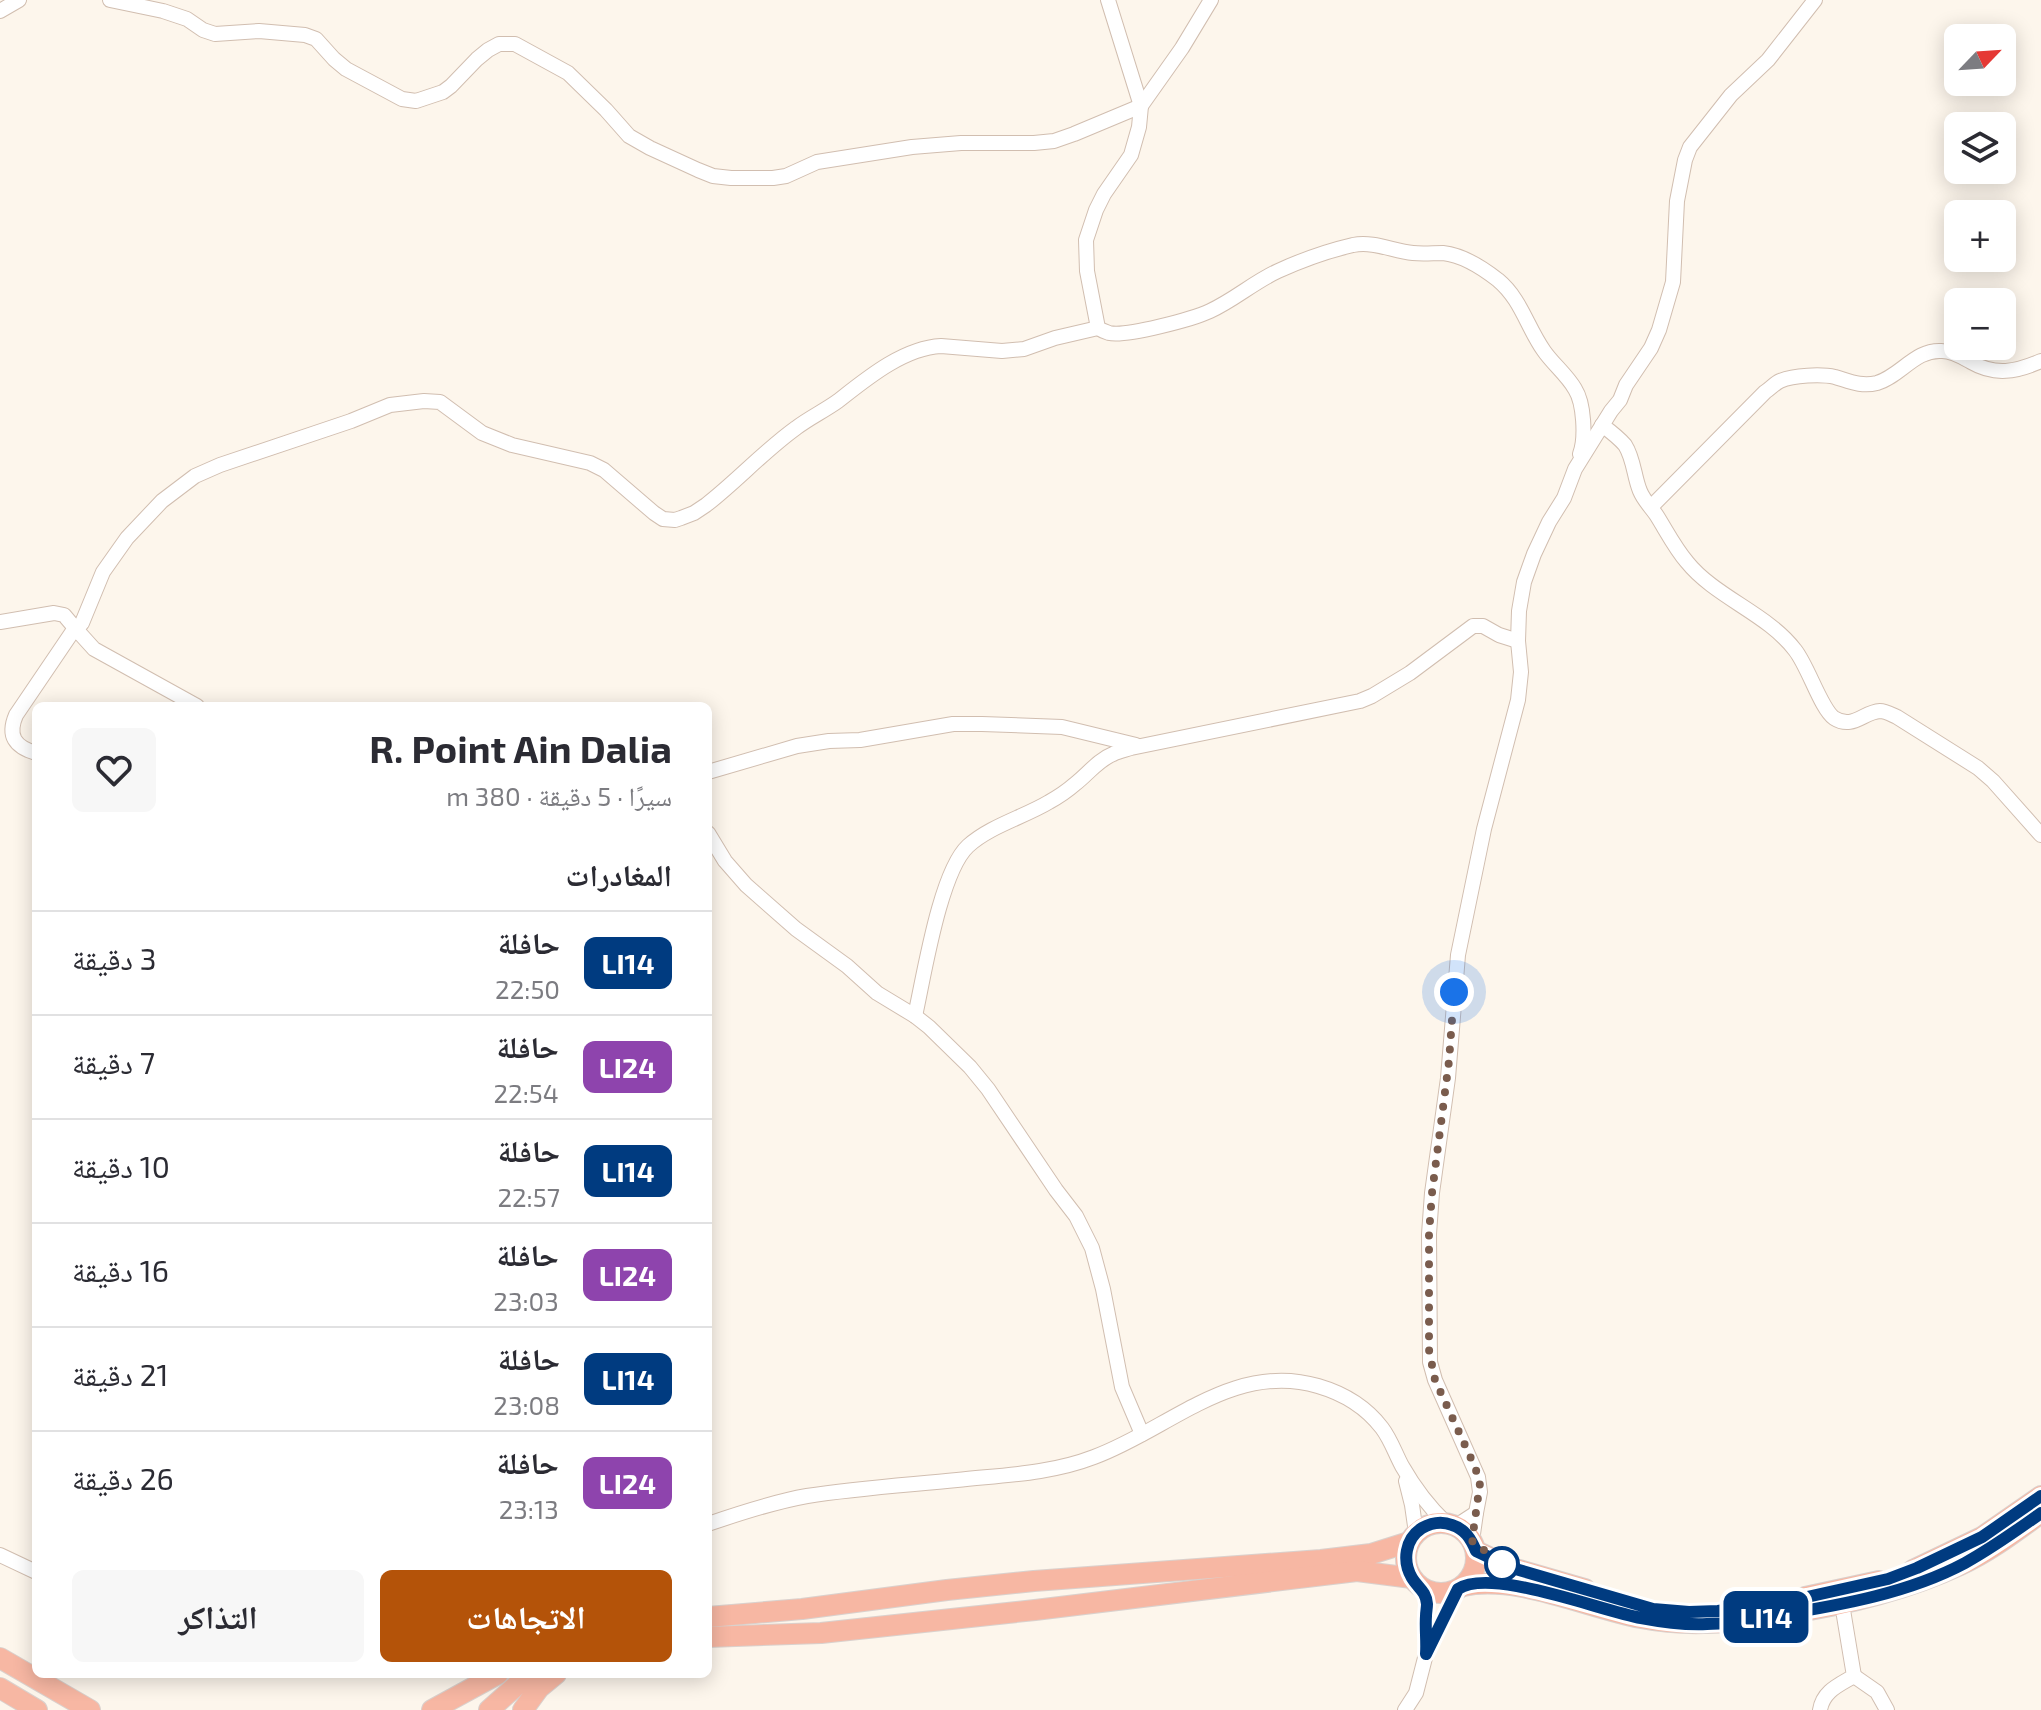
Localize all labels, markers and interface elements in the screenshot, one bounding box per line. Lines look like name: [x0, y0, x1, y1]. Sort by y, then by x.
north arrow: [1944, 24, 2016, 96]
map controls: [1944, 24, 2016, 360]
button: layers: [1944, 112, 2016, 184]
button: +: [1944, 200, 2016, 272]
button: −: [1944, 288, 2016, 360]
text: R. Point Ain Dalia: [369, 725, 672, 771]
button: heart: [72, 728, 156, 812]
text: سيرًا · 5 دقيقة · 380 m: [446, 780, 672, 811]
text: المغادرات: [565, 856, 672, 892]
text: حافلة: [498, 924, 560, 960]
text: 3 دقيقة: [72, 940, 156, 976]
text: LI14: [601, 946, 655, 980]
your location: [1434, 972, 1474, 1012]
text: 22:50: [495, 973, 560, 1004]
text: حافلة: [496, 1028, 559, 1064]
text: 7 دقيقة: [72, 1044, 155, 1080]
text: LI24: [599, 1050, 656, 1084]
text: 22:54: [493, 1077, 559, 1108]
text: حافلة: [498, 1132, 560, 1168]
text: 10 دقيقة: [72, 1148, 170, 1184]
text: LI14: [601, 1154, 655, 1188]
text: 22:57: [497, 1181, 560, 1212]
text: حافلة: [496, 1236, 559, 1272]
text: 16 دقيقة: [72, 1252, 169, 1288]
text: LI24: [599, 1258, 656, 1292]
text: 23:03: [493, 1285, 559, 1316]
text: حافلة: [498, 1340, 560, 1376]
text: 21 دقيقة: [72, 1356, 169, 1392]
text: LI14: [601, 1362, 655, 1396]
text: 23:08: [493, 1389, 560, 1420]
text: حافلة: [496, 1444, 559, 1480]
text: 26 دقيقة: [72, 1460, 174, 1496]
text: LI24: [599, 1466, 656, 1500]
text: 23:13: [499, 1493, 559, 1524]
unlabelled marker: [1485, 1547, 1519, 1581]
button: التذاكر: [72, 1570, 364, 1662]
button: الاتجاهات: [380, 1570, 672, 1662]
line badge: LI14: [1710, 1591, 1822, 1643]
text: LI14: [1739, 1600, 1793, 1634]

